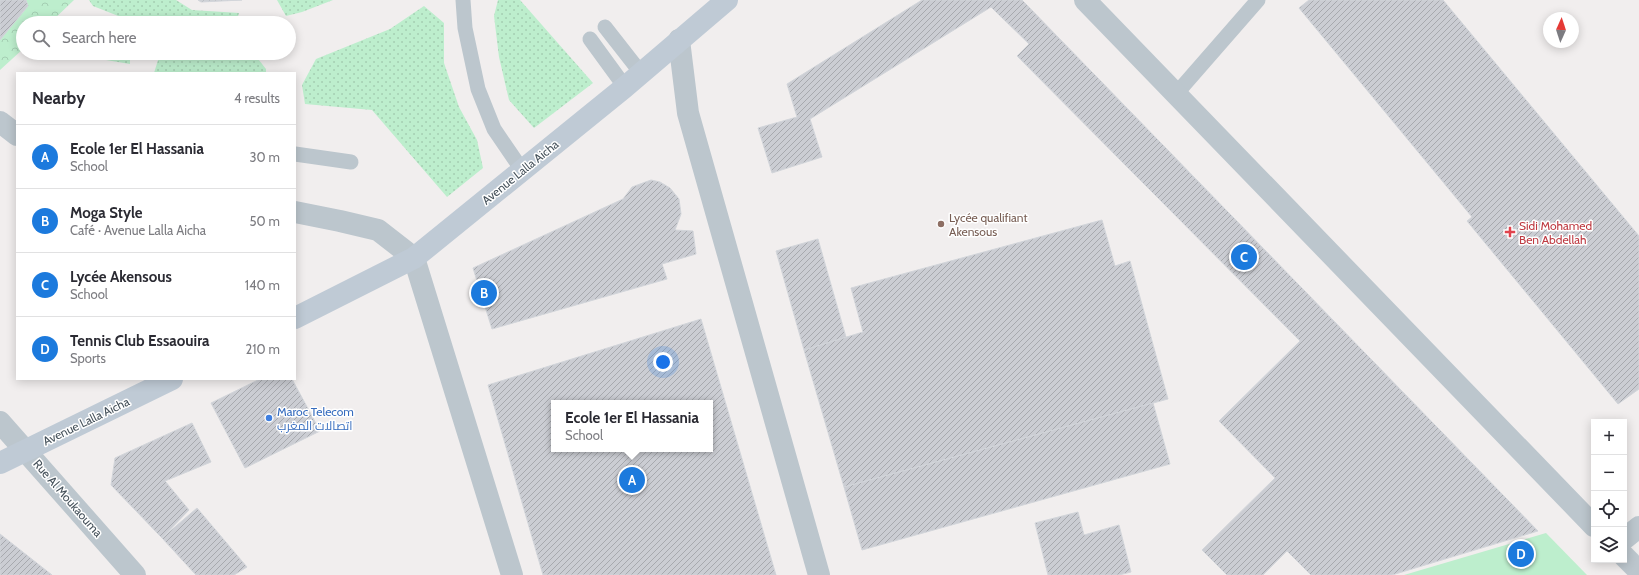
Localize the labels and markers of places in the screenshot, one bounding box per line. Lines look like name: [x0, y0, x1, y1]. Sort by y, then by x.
place label: Lycée qualifiant Akensous: [949, 210, 1027, 239]
place label: Sidi Mohamed Ben Abdellah: [1519, 218, 1592, 247]
marker: Lycée qualifiant Akensous: [936, 219, 946, 229]
marker: Sidi Mohamed Ben Abdellah: [1504, 226, 1516, 238]
pin: C: [1231, 242, 1257, 272]
pin: B: [471, 278, 497, 308]
place label: Maroc Telecom اتصالات المغرب: [277, 404, 354, 433]
marker: Maroc Telecom اتصالات المغرب: [264, 413, 274, 423]
pin: A: [619, 465, 645, 495]
pin: D: [1508, 539, 1534, 569]

